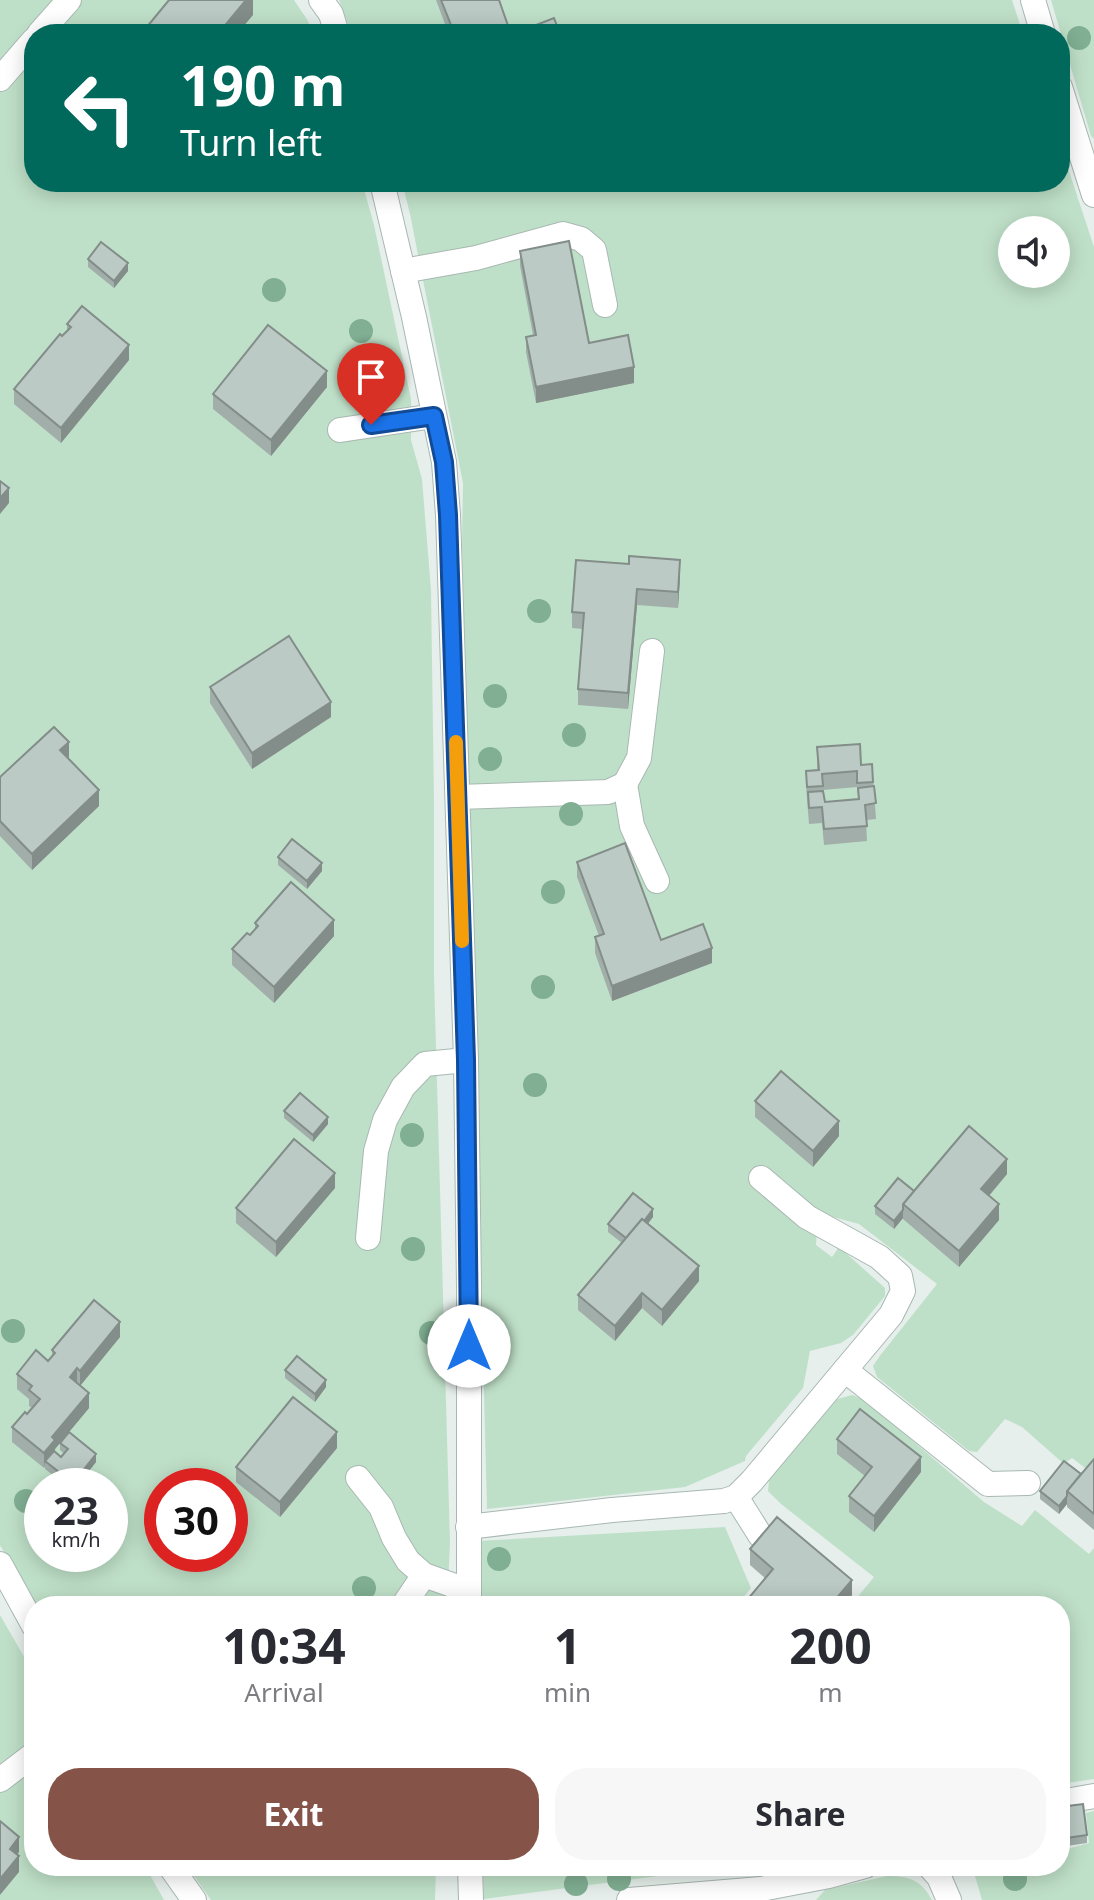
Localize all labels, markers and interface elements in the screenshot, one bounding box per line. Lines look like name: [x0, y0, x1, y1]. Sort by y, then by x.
text: 190 m: [180, 46, 345, 122]
icon: left: [48, 56, 152, 160]
text: Turn left: [180, 118, 322, 167]
map controls: [998, 216, 1070, 288]
button: sound: [998, 216, 1070, 288]
pin: [337, 343, 405, 425]
icon: arrive: [349, 355, 393, 399]
position arrow: [427, 1304, 511, 1388]
speed limit sign: 30: [144, 1468, 248, 1572]
text: 23: [53, 1482, 99, 1537]
text: km/h: [51, 1526, 101, 1553]
text: 10:34: [222, 1613, 346, 1678]
text: 1: [554, 1613, 581, 1678]
text: 200: [789, 1613, 872, 1678]
text: Arrival: [244, 1674, 324, 1710]
text: min: [544, 1674, 591, 1710]
text: m: [818, 1674, 843, 1710]
button: Exit: [48, 1768, 539, 1860]
button: Share: [555, 1768, 1046, 1860]

